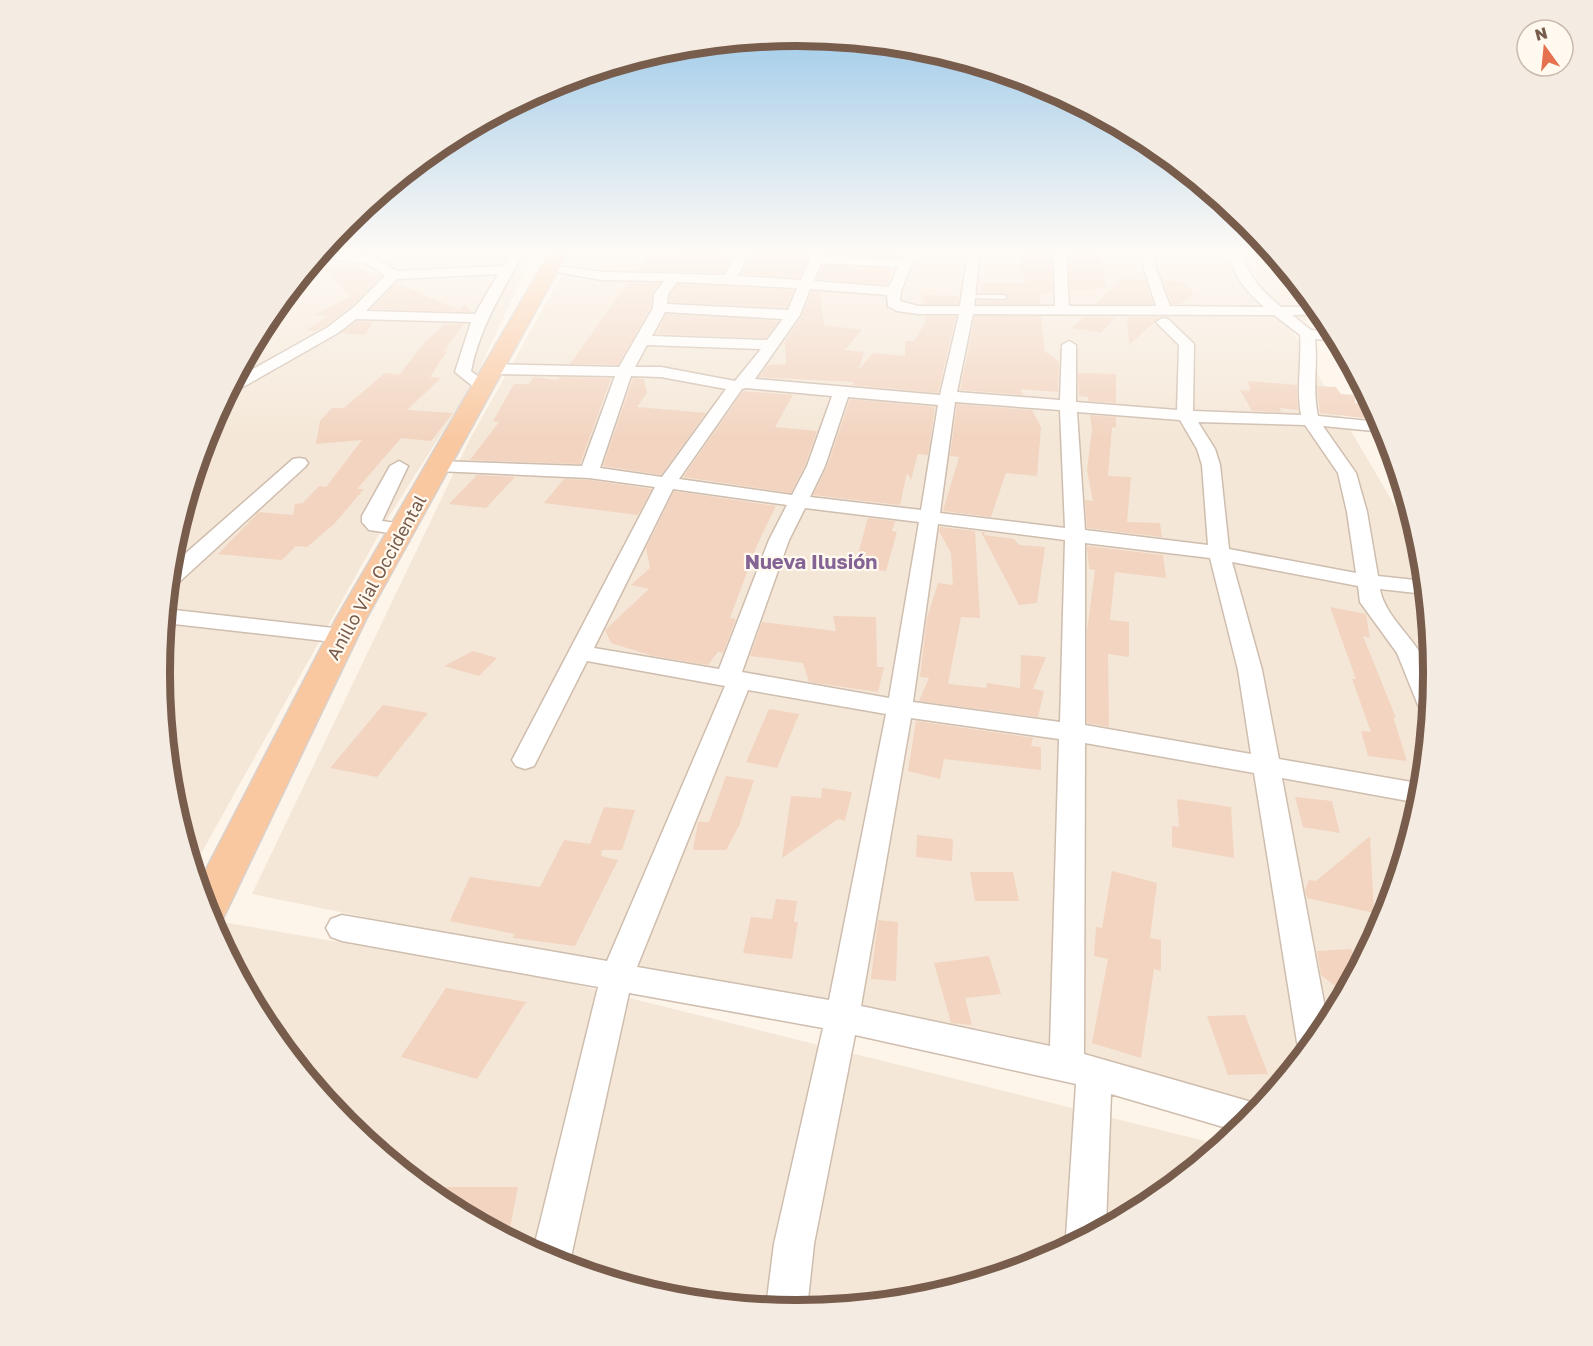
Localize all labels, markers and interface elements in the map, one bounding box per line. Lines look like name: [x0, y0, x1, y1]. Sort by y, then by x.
north arrow: [1515, 18, 1575, 78]
text: N: [1533, 22, 1550, 45]
street label: Anillo Vial Occidental: [321, 490, 431, 663]
district label: Nueva Ilusión: [745, 549, 877, 573]

